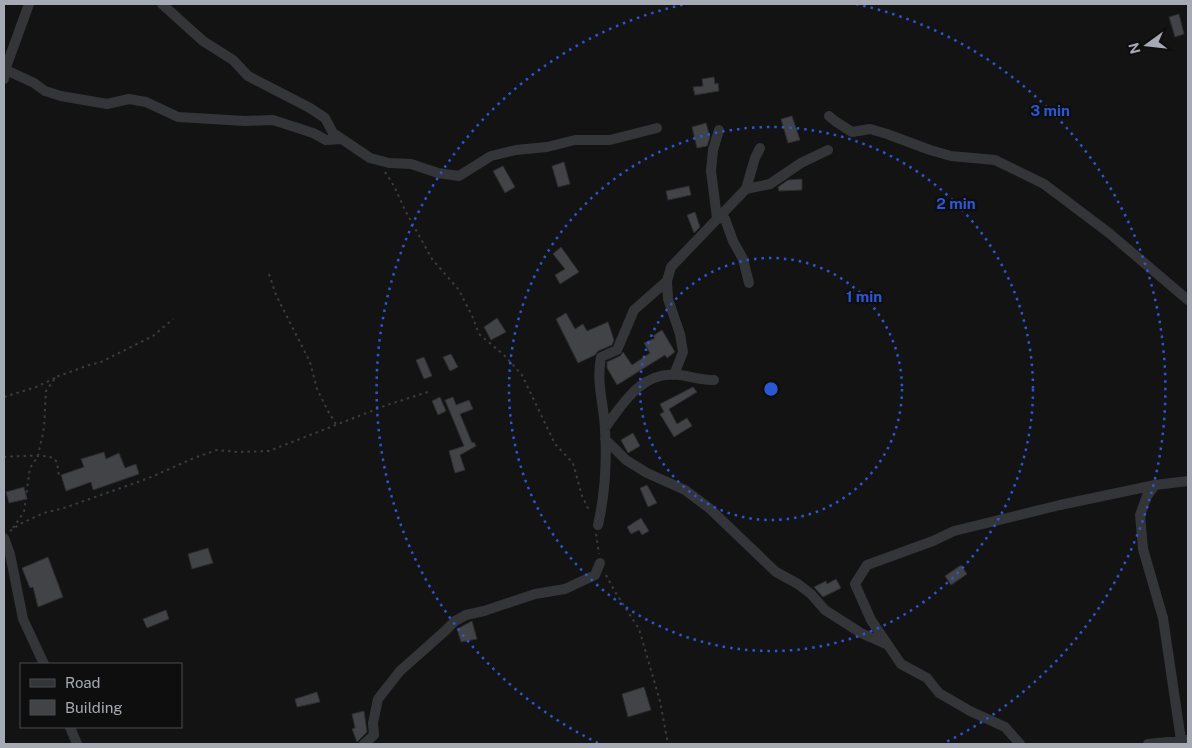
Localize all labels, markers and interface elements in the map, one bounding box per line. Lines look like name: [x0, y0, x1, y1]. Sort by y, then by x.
north arrow: [1122, 20, 1172, 70]
text: N: [1125, 41, 1144, 56]
text: 3 min: [1030, 102, 1070, 119]
text: 2 min: [936, 195, 976, 212]
text: 1 min: [846, 288, 882, 305]
centre of rings: [762, 380, 780, 398]
legend: [20, 663, 182, 728]
text: Road: [65, 674, 101, 691]
text: Building: [65, 699, 123, 716]

